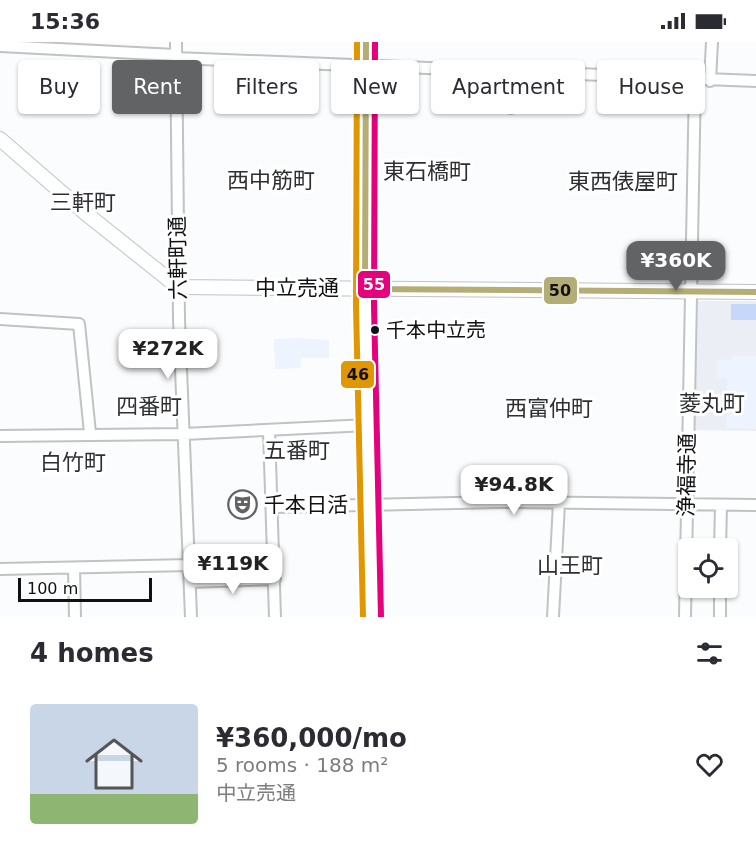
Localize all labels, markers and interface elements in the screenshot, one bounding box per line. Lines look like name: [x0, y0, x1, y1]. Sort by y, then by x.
text: 15:36: [30, 9, 100, 34]
chip: Buy: [18, 60, 100, 114]
chip: Rent: [112, 60, 202, 114]
chip: Filters: [214, 60, 319, 114]
chip: New: [331, 60, 419, 114]
chip: Apartment: [431, 60, 585, 114]
chip: House: [597, 60, 705, 114]
district label: 東石橋町: [383, 159, 471, 184]
district label: 西中筋町: [227, 168, 315, 193]
district label: 東西俵屋町: [568, 169, 678, 194]
district label: 三軒町: [50, 190, 116, 215]
street label: 六軒町通: [165, 216, 191, 300]
pin: ¥360K: [634, 241, 718, 292]
text: ¥360K: [640, 248, 712, 272]
line badge: 55: [357, 270, 391, 299]
text: 55: [363, 275, 385, 294]
street label: 中立売通: [255, 276, 339, 300]
line badge: 50: [543, 276, 578, 305]
text: 50: [549, 281, 571, 300]
place label: 千本中立売: [386, 318, 486, 342]
marker: 千本中立売: [369, 324, 381, 336]
pin: ¥272K: [126, 329, 210, 380]
text: ¥272K: [132, 336, 204, 360]
line badge: 46: [340, 360, 375, 389]
text: 46: [347, 365, 369, 384]
district label: 菱丸町: [679, 391, 745, 416]
district label: 四番町: [116, 394, 182, 419]
district label: 西富仲町: [505, 396, 593, 421]
street label: 浄福寺通: [674, 433, 700, 517]
district label: 五番町: [264, 438, 330, 463]
district label: 白竹町: [40, 450, 106, 475]
pin: ¥94.8K: [465, 465, 563, 516]
text: ¥94.8K: [475, 472, 553, 496]
theatre icon: 千本日活: [227, 489, 259, 521]
place label: 千本日活: [264, 493, 348, 517]
map controls: [678, 538, 738, 598]
button: locate: [678, 538, 738, 598]
pin: ¥119K: [191, 544, 275, 595]
text: ¥119K: [197, 551, 269, 575]
district label: 山王町: [537, 553, 603, 578]
scale bar: [18, 575, 152, 602]
text: 100 m: [27, 579, 78, 598]
icon: filters: [693, 637, 726, 670]
text: 4 homes: [30, 638, 154, 668]
text: ¥360,000/mo: [216, 723, 407, 753]
icon: home: [78, 728, 150, 800]
icon: heart: [693, 748, 726, 781]
text: 5 rooms · 188 m²: [216, 753, 388, 777]
text: 中立売通: [216, 781, 296, 805]

